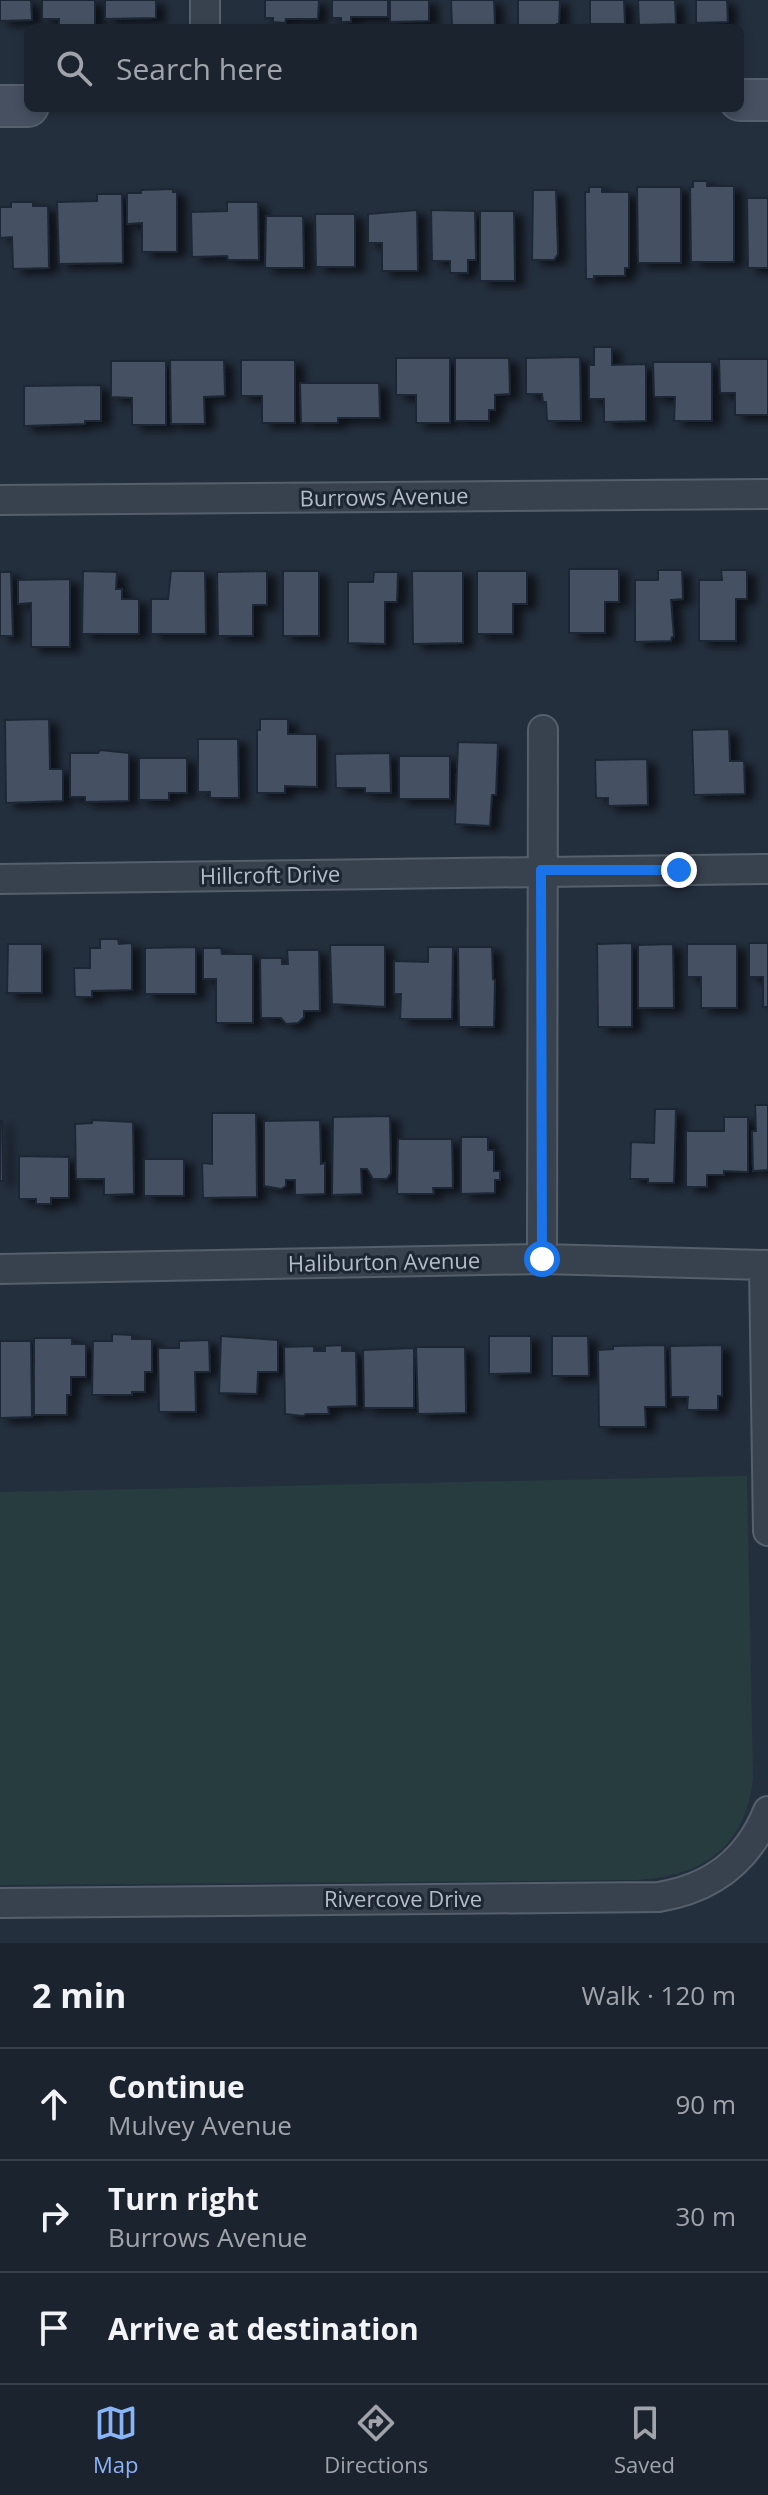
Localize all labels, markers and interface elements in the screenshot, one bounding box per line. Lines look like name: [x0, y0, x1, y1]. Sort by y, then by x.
search box: [24, 24, 744, 112]
icon: search: [52, 46, 96, 90]
text: Search here: [116, 48, 283, 89]
street label: Burrows Avenue: [299, 480, 469, 512]
route end: [661, 852, 697, 888]
street label: Hillcroft Drive: [199, 858, 340, 890]
route start: [524, 1241, 560, 1277]
street label: Haliburton Avenue: [288, 1244, 480, 1278]
street label: Rivercove Drive: [324, 1883, 482, 1913]
text: 2 min: [32, 1972, 126, 2018]
text: Walk · 120 m: [582, 1977, 736, 2013]
text: Continue: [108, 2066, 245, 2107]
icon: ahead: [32, 2082, 76, 2126]
text: 90 m: [675, 2086, 736, 2122]
text: Mulvey Avenue: [108, 2107, 292, 2143]
text: Turn right: [108, 2178, 259, 2219]
icon: right: [32, 2194, 76, 2238]
text: 30 m: [675, 2198, 736, 2234]
text: Burrows Avenue: [108, 2219, 307, 2255]
icon: arrive: [32, 2306, 76, 2350]
text: Arrive at destination: [108, 2308, 419, 2349]
tab: Map: [93, 2401, 138, 2479]
tab: Directions: [324, 2401, 428, 2479]
tab: Saved: [614, 2401, 675, 2479]

